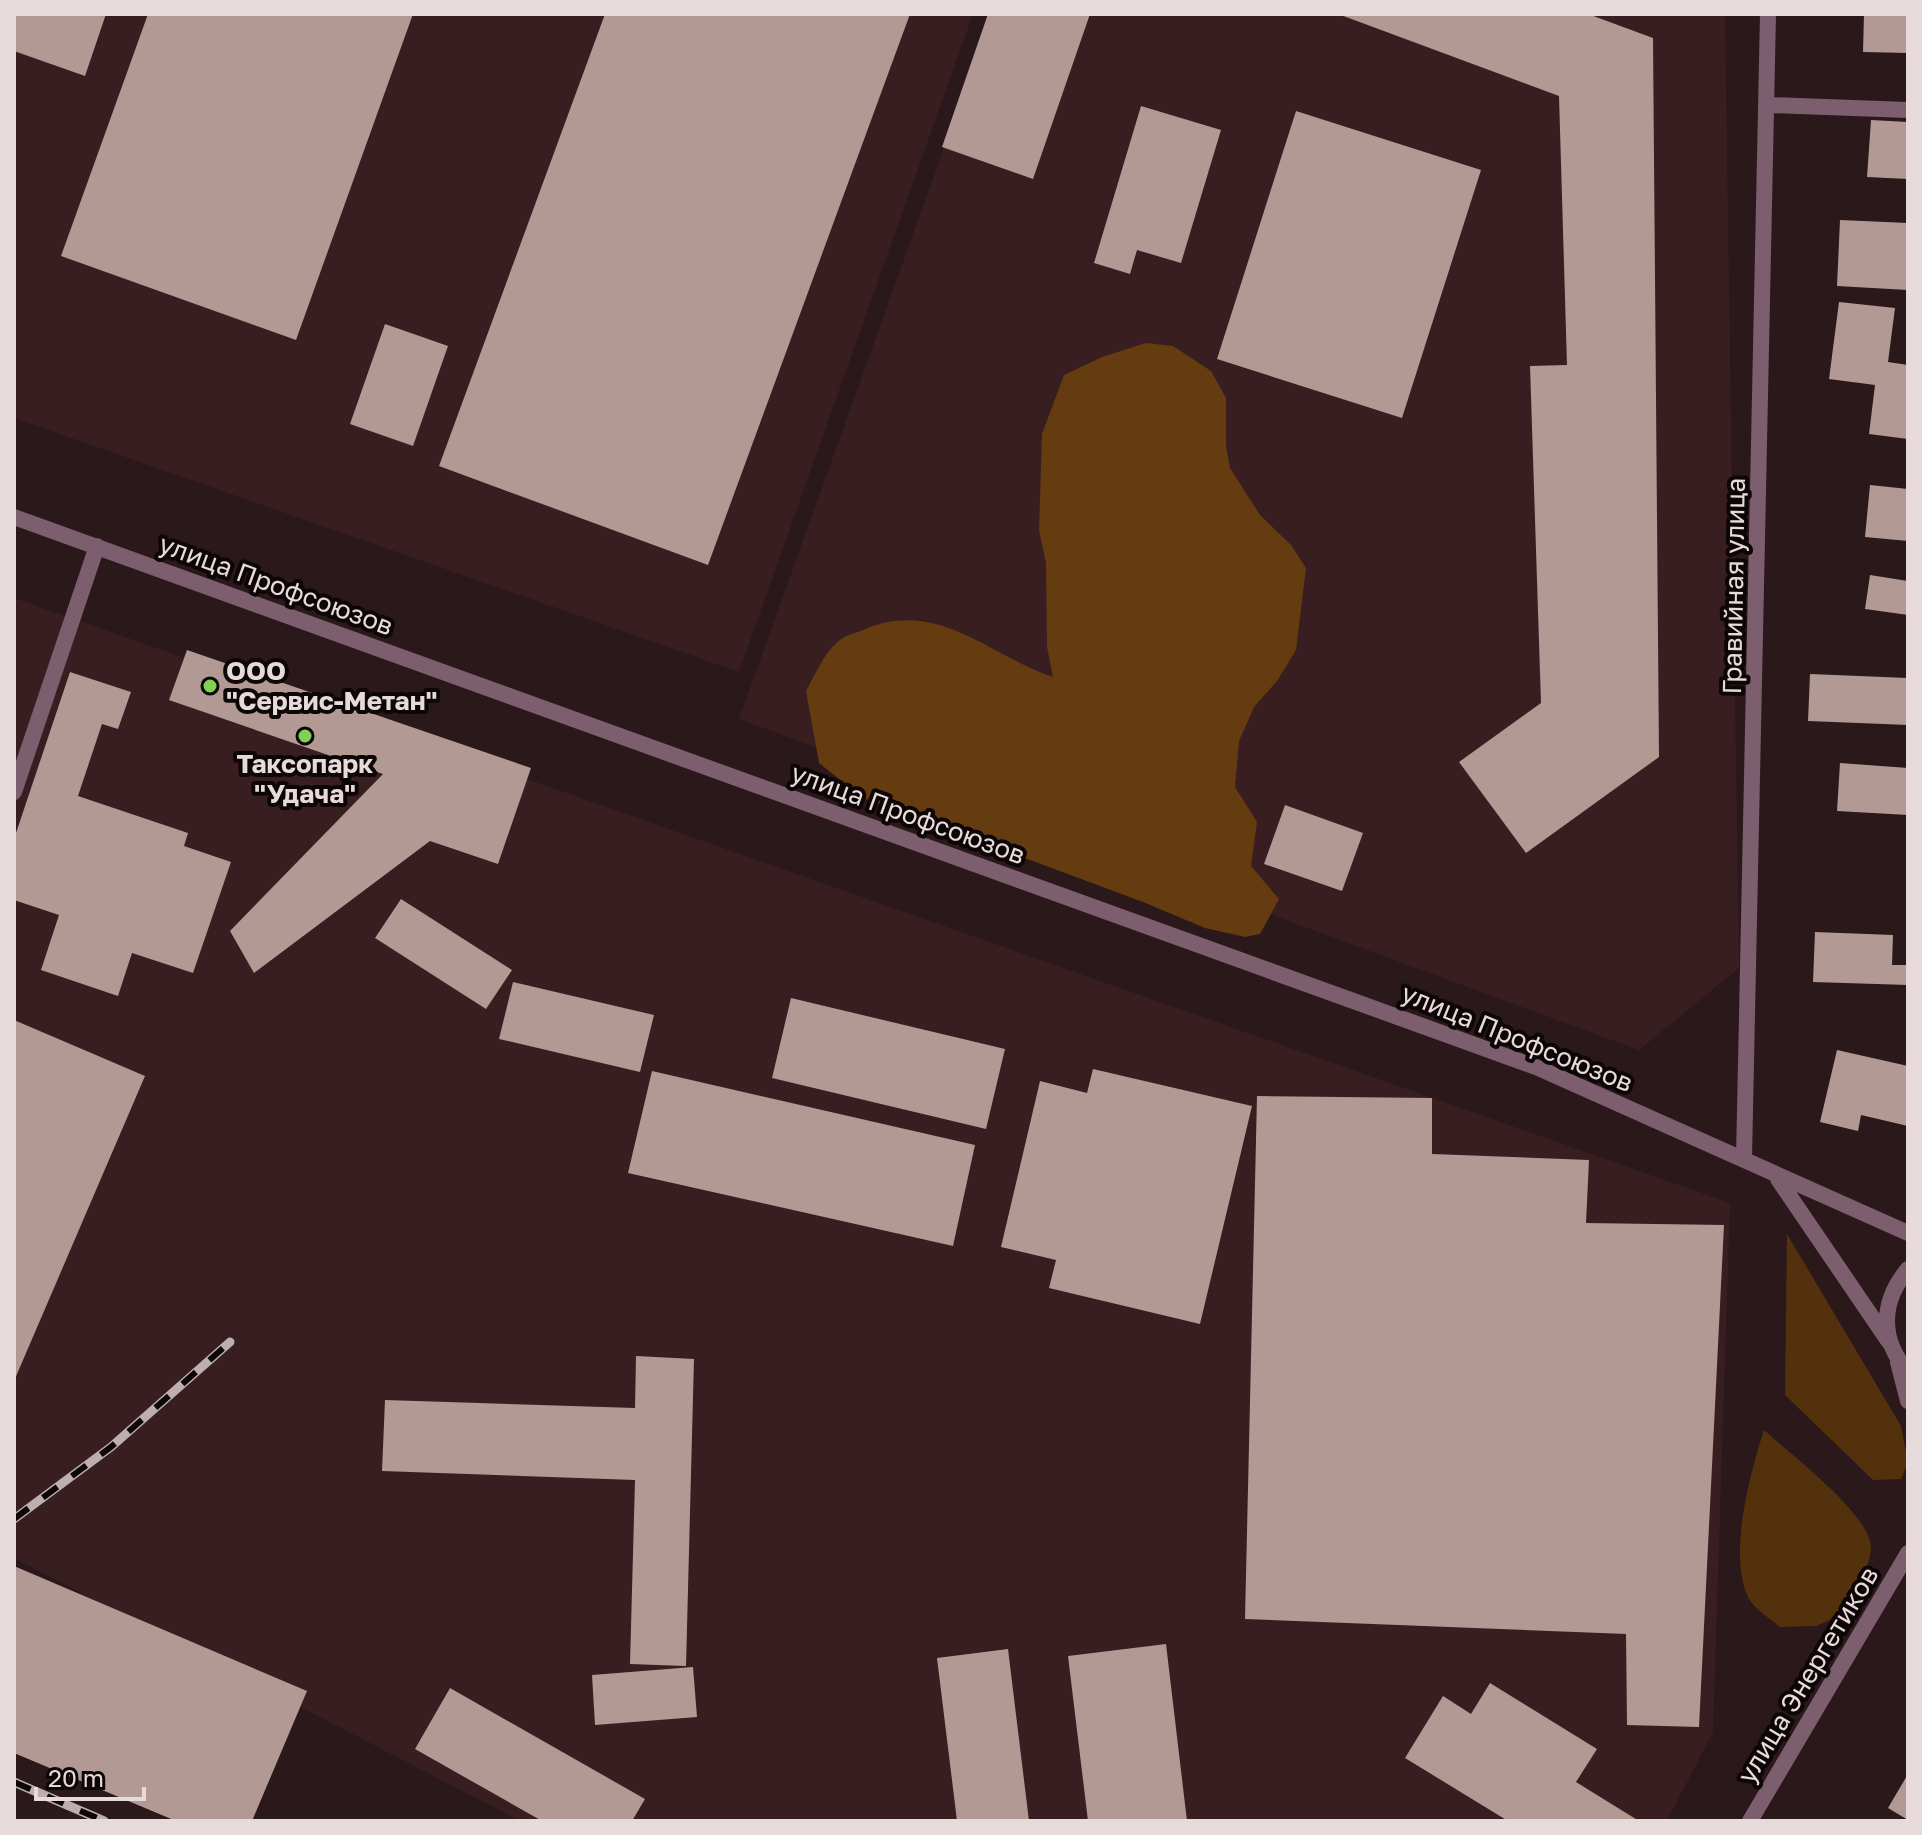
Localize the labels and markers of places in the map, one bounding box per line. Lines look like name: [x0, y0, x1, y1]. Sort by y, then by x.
place label: ООО "Сервис-Метан": [226, 655, 438, 716]
marker: ООО "Сервис-Метан": [201, 677, 219, 695]
marker: Таксопарк "Удача": [296, 727, 314, 745]
place label: Таксопарк "Удача": [237, 748, 373, 809]

